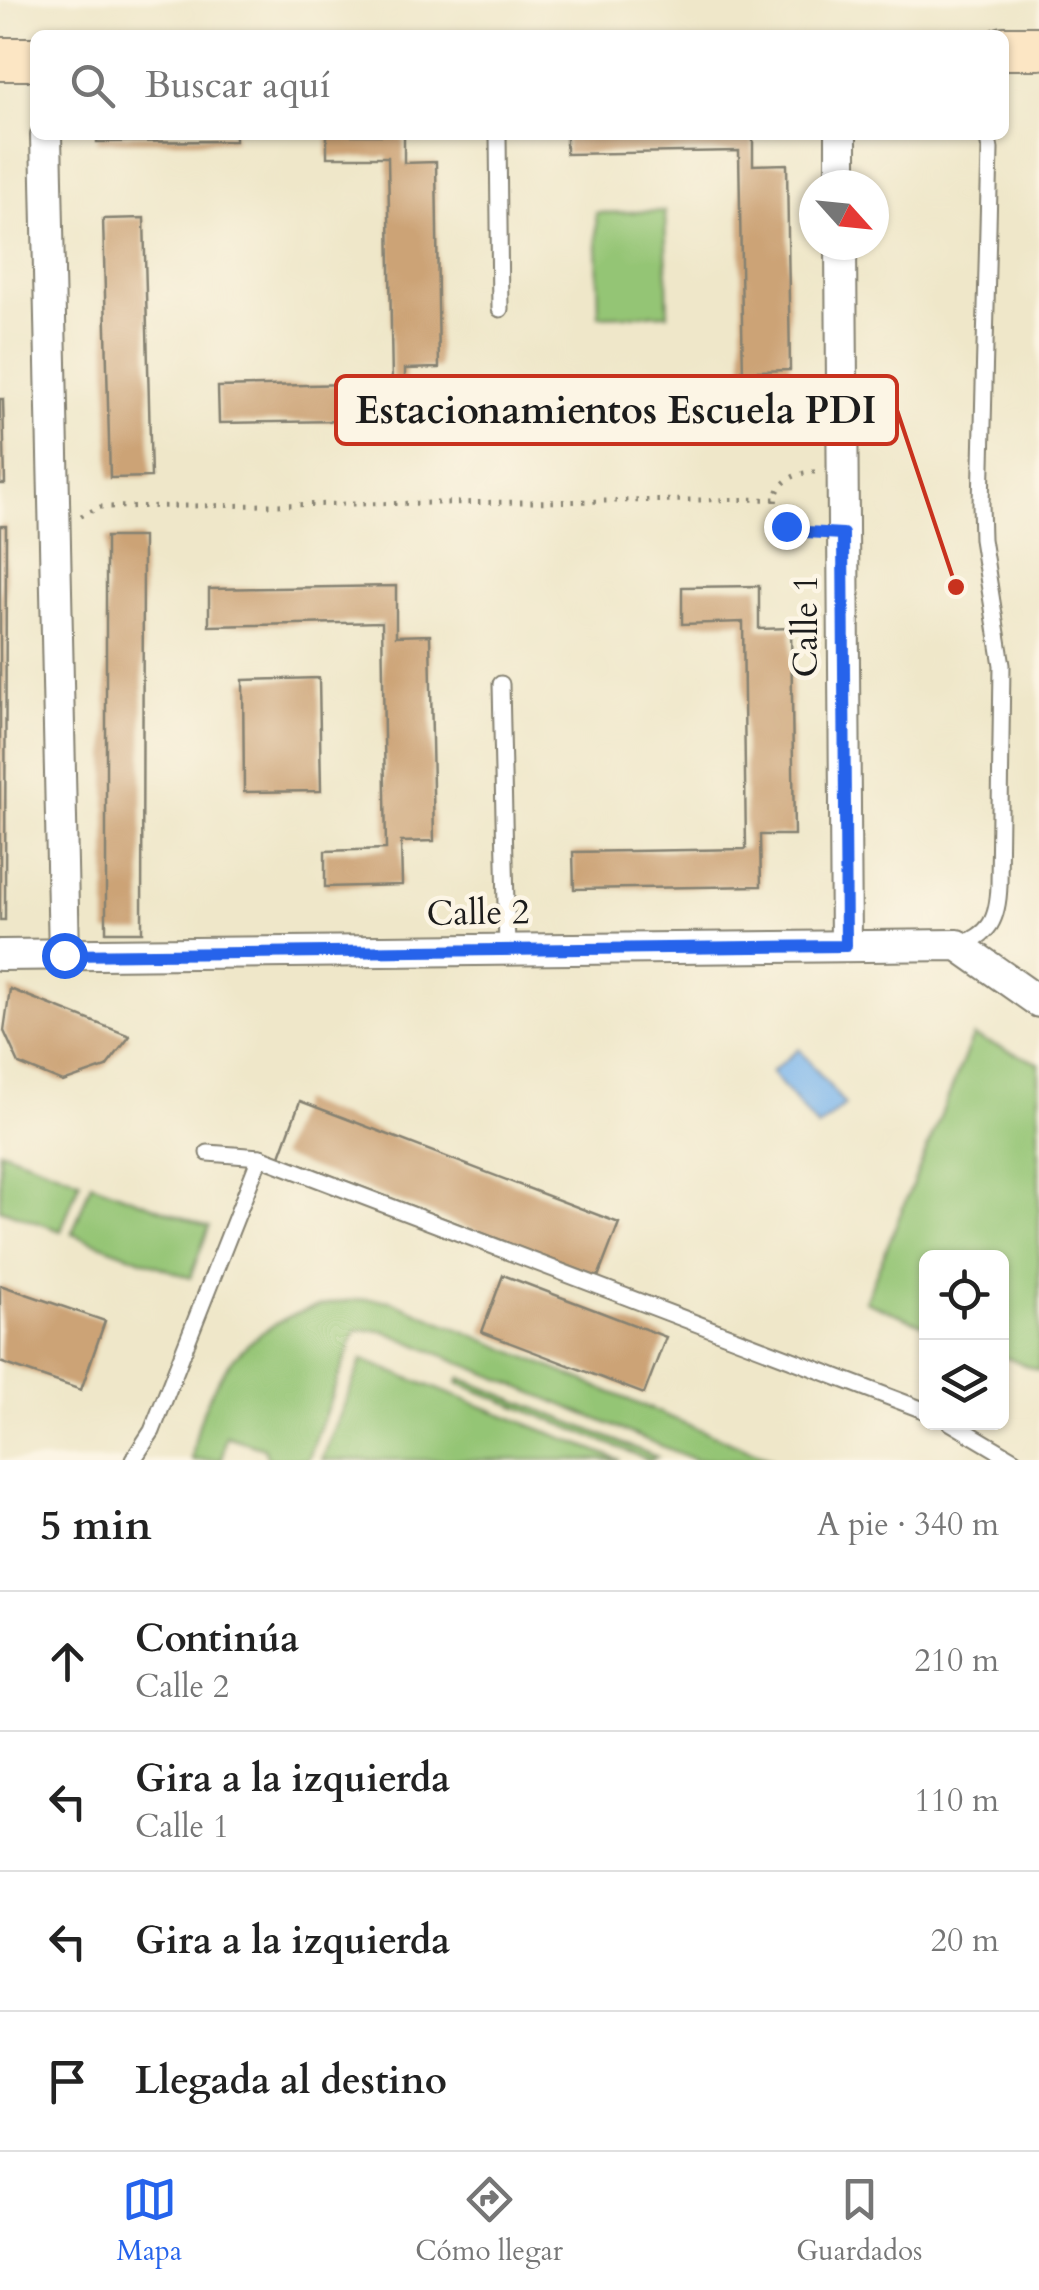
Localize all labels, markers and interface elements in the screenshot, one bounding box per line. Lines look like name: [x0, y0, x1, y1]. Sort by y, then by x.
search box: [30, 30, 1009, 140]
icon: search: [65, 58, 120, 113]
text: Buscar aquí: [145, 59, 331, 111]
north arrow: [799, 170, 889, 260]
callout: Estacionamientos Escuela PDI: [336, 376, 897, 444]
text: Estacionamientos Escuela PDI: [356, 385, 876, 437]
route end: [764, 504, 810, 550]
street label: Calle 1: [782, 575, 830, 677]
street label: Calle 2: [426, 888, 530, 938]
route start: [42, 933, 88, 979]
map controls: [919, 1250, 1009, 1430]
button: locate: [919, 1250, 1009, 1340]
button: layers: [919, 1340, 1009, 1430]
text: 5 min: [40, 1497, 152, 1554]
text: A pie · 340 m: [817, 1503, 999, 1547]
text: Continúa: [135, 1613, 299, 1665]
icon: ahead: [40, 1634, 95, 1689]
text: 210 m: [914, 1639, 999, 1683]
text: Calle 2: [135, 1665, 229, 1709]
text: Gira a la izquierda: [135, 1753, 450, 1805]
icon: left: [40, 1774, 95, 1829]
text: 110 m: [914, 1779, 999, 1823]
text: Calle 1: [135, 1805, 229, 1849]
icon: left: [40, 1914, 95, 1969]
text: Gira a la izquierda: [135, 1915, 450, 1967]
text: 20 m: [931, 1919, 999, 1963]
icon: arrive: [40, 2054, 95, 2109]
text: Llegada al destino: [135, 2055, 447, 2107]
tab: Mapa: [117, 2172, 182, 2270]
tab: Cómo llegar: [415, 2172, 563, 2270]
tab: Guardados: [796, 2172, 922, 2270]

